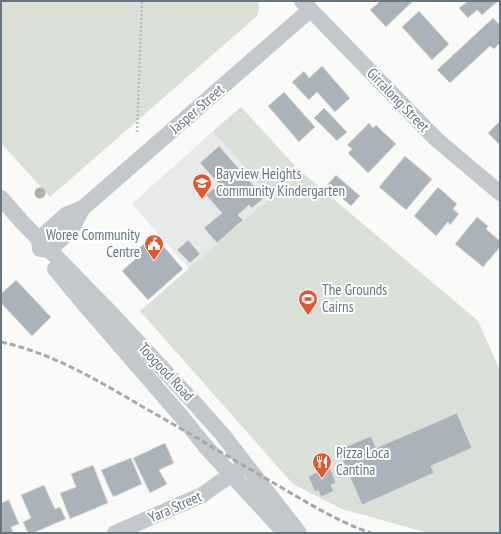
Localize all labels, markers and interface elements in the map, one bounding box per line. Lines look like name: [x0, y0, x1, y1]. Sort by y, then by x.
street label: Girralong Street: [363, 64, 434, 136]
street label: Jasper Street: [165, 80, 228, 138]
place label: Bayview Heights Community Kindergarten: [216, 164, 345, 200]
school or university icon: Bayview Heights Community Kindergarten: [191, 172, 213, 200]
place label: Woree Community Centre: [46, 225, 140, 261]
public building icon: Woree Community Centre: [143, 233, 165, 261]
place label: The Grounds Cairns: [322, 280, 387, 316]
sports icon: The Grounds Cairns: [297, 288, 319, 316]
street label: Toogood Road: [135, 339, 198, 405]
place label: Pizza Loca Cantina: [336, 443, 389, 479]
restaurant icon: Pizza Loca Cantina: [311, 451, 333, 479]
street label: Yara Street: [145, 486, 204, 527]

